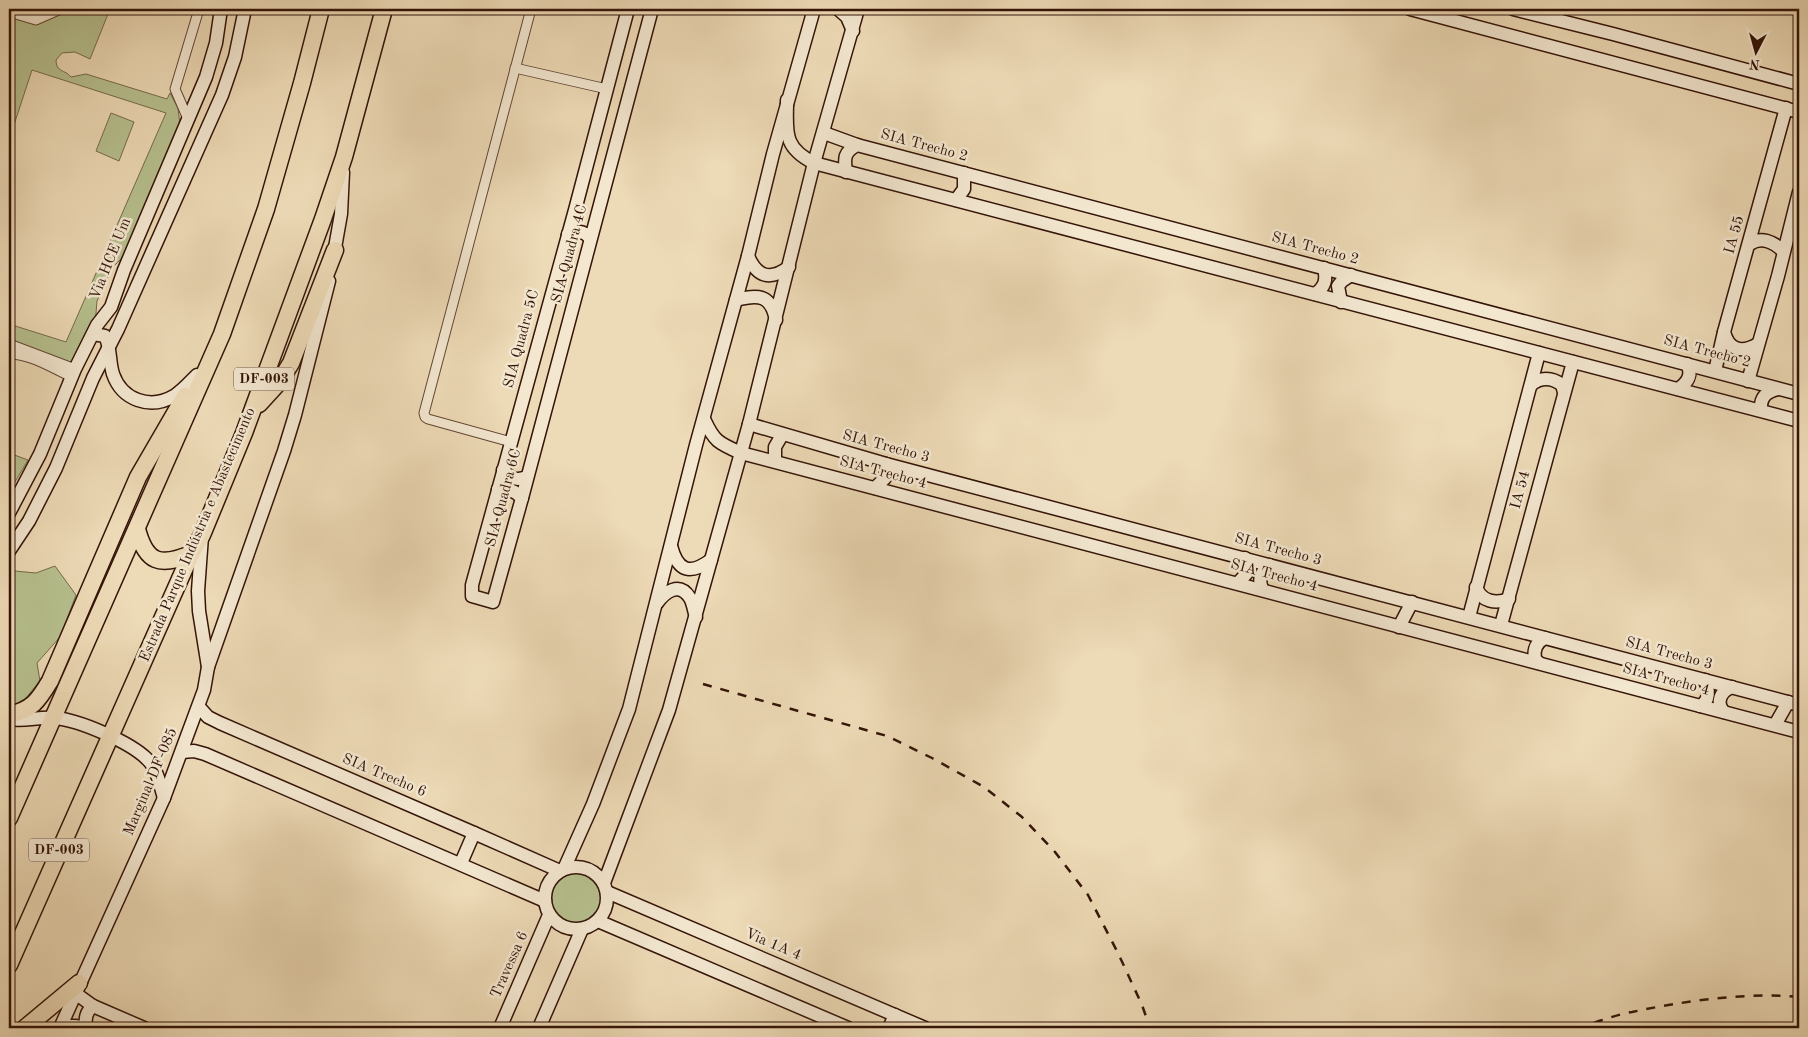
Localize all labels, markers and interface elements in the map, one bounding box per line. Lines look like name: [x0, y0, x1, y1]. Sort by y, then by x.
north arrow: [1730, 28, 1780, 78]
text: N: [1748, 56, 1761, 71]
street label: SIA Trecho 2: [879, 127, 969, 165]
street label: SIA Quadra 4C: [550, 203, 590, 305]
street label: IA 55: [1722, 214, 1748, 256]
street label: Via HCE Um: [88, 216, 134, 302]
street label: SIA Trecho 2: [1270, 230, 1360, 268]
street label: SIA Quadra 5C: [502, 288, 542, 390]
street label: SIA Trecho 2: [1662, 333, 1752, 371]
road number: DF-003: [234, 368, 294, 390]
street label: Estrada Parque Indústria e Abastecimento: [137, 406, 259, 664]
street label: SIA Trecho 3: [841, 428, 931, 466]
street label: SIA Quadra 6C: [484, 447, 524, 549]
street label: SIA Trecho 4: [838, 454, 928, 492]
street label: IA 54: [1509, 469, 1533, 511]
street label: SIA Trecho 3: [1233, 531, 1323, 569]
street label: SIA Trecho 4: [1229, 557, 1319, 595]
street label: SIA Trecho 3: [1624, 635, 1714, 673]
street label: SIA Trecho 4: [1621, 661, 1711, 699]
street label: Marginal DF-085: [122, 726, 180, 838]
street label: SIA Trecho 6: [340, 752, 428, 800]
road number: DF-003: [29, 838, 89, 862]
street label: Via 1A 4: [743, 926, 803, 964]
street label: Travessa 6: [489, 929, 531, 1001]

